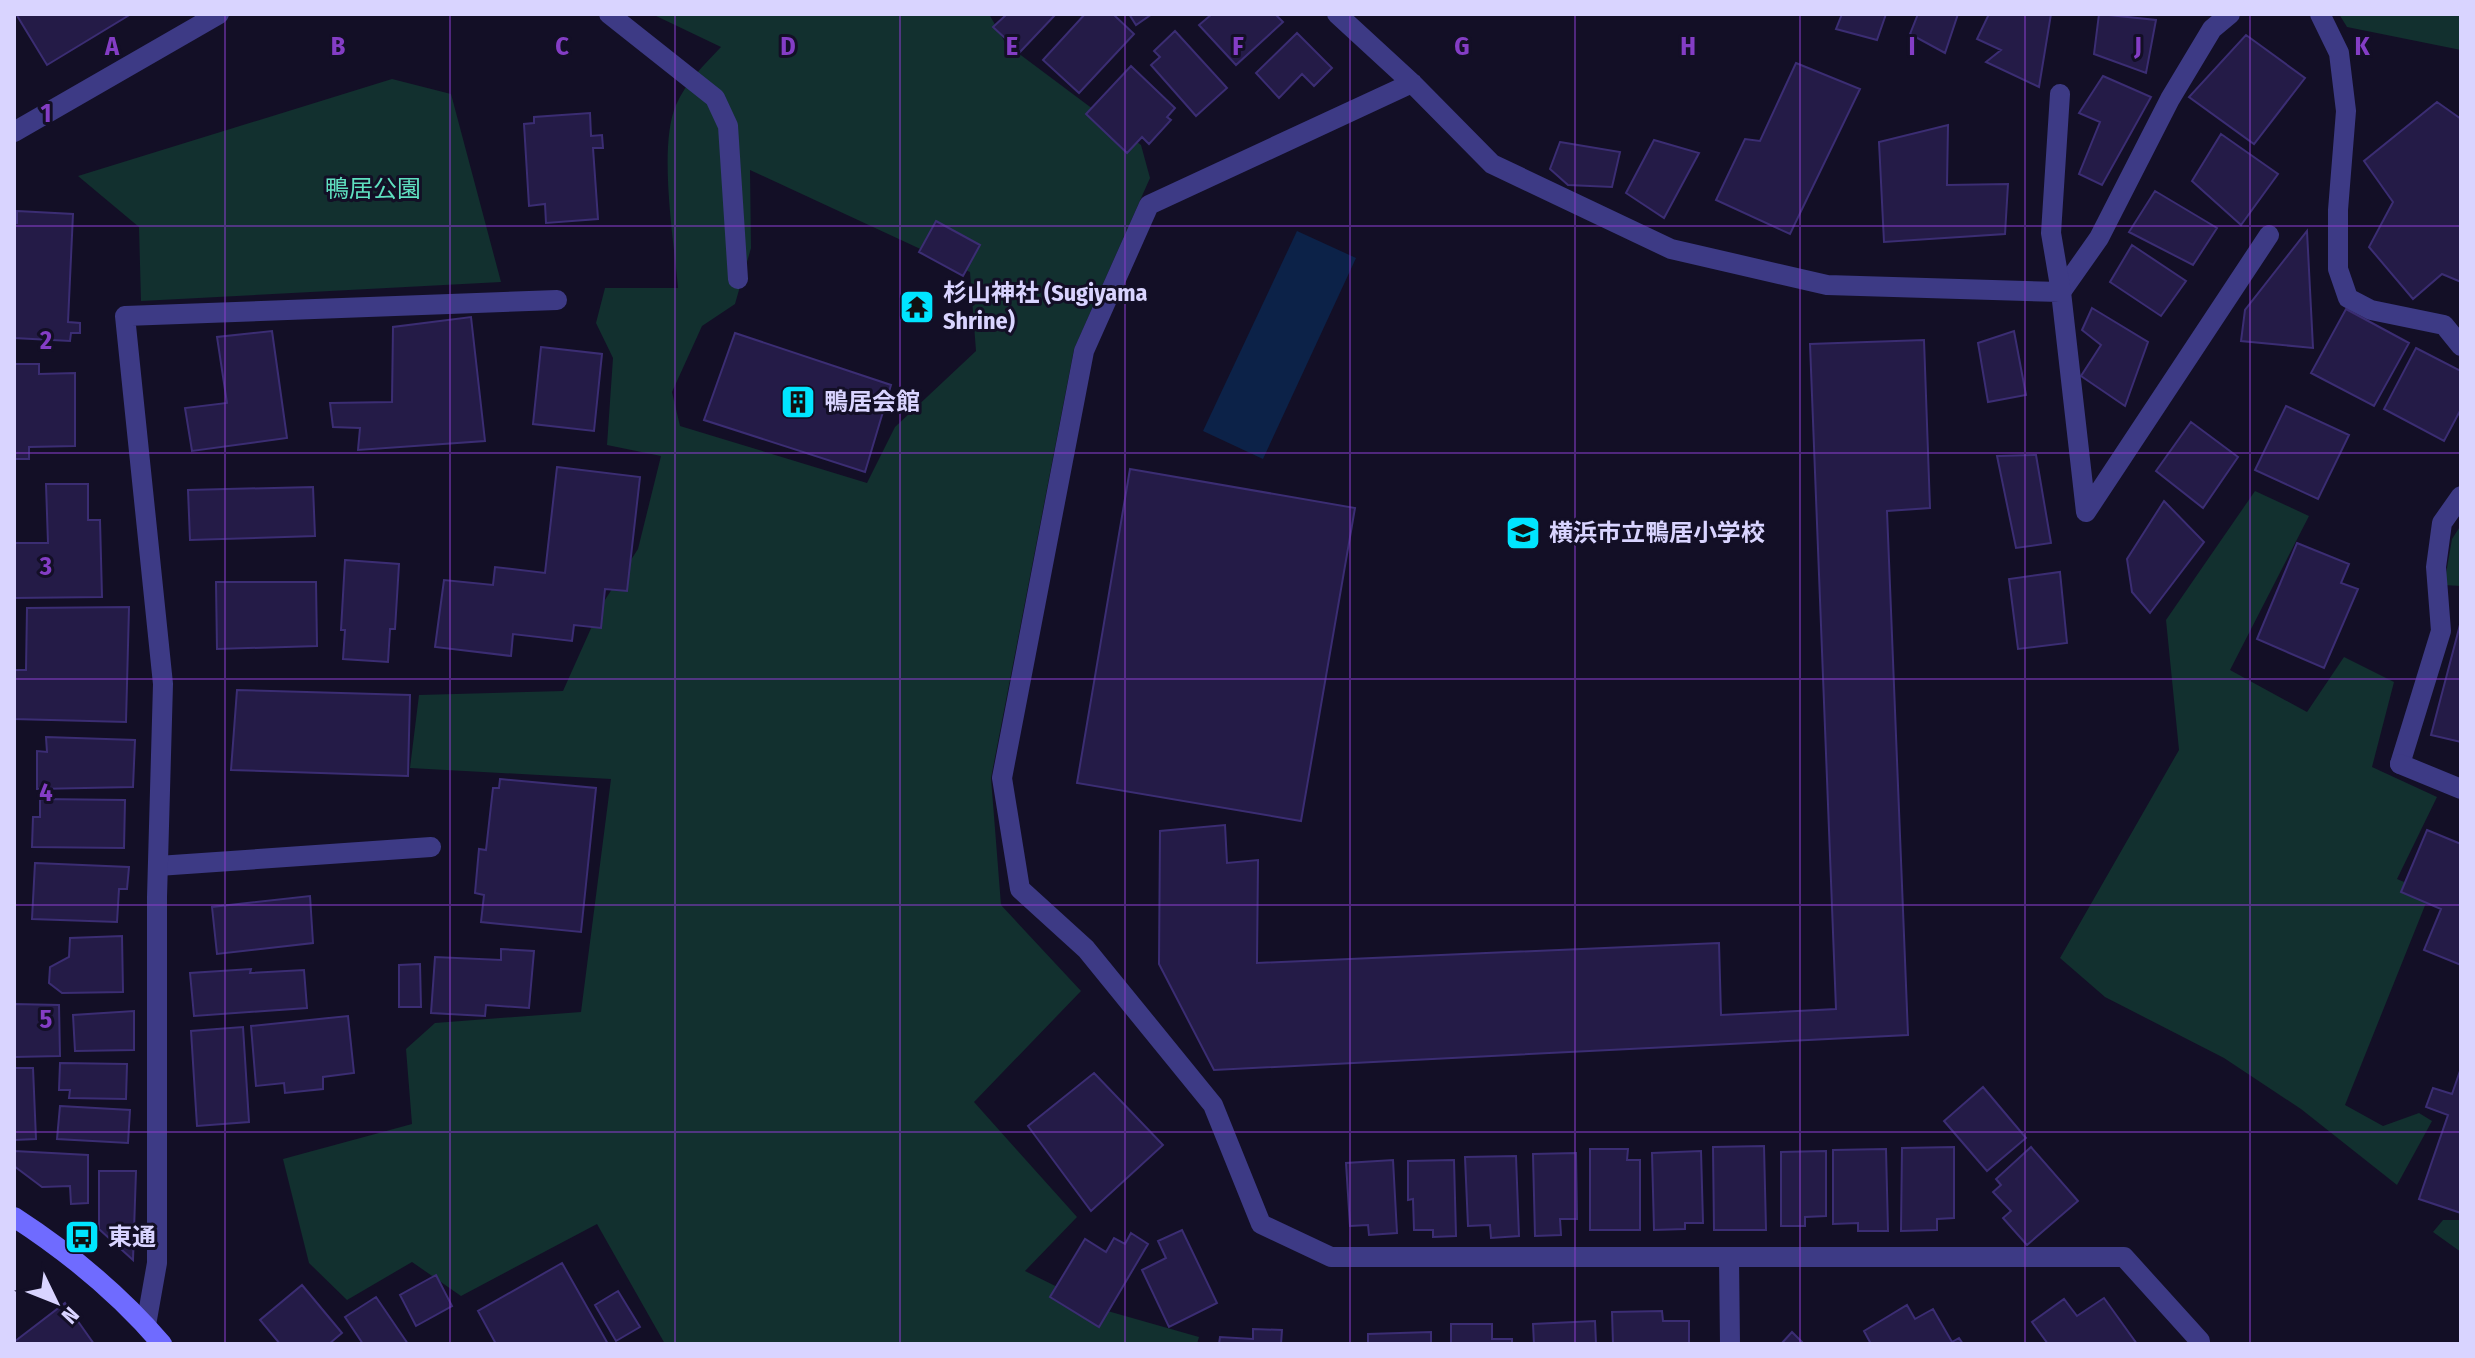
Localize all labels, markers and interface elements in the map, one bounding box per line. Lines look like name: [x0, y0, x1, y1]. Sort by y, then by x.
text: A: [104, 31, 120, 62]
text: B: [331, 31, 346, 62]
text: C: [555, 31, 569, 62]
text: D: [780, 31, 796, 62]
text: E: [1006, 31, 1018, 62]
text: F: [1232, 31, 1244, 62]
text: G: [1454, 31, 1470, 62]
text: H: [1680, 31, 1696, 62]
text: I: [1909, 31, 1916, 62]
text: J: [2133, 31, 2142, 62]
text: K: [2354, 31, 2370, 62]
text: 1: [41, 98, 52, 129]
park label: 鴨居公園: [325, 175, 421, 203]
place label: 杉山神社 (Sugiyama Shrine): [943, 279, 1147, 335]
temple icon: 杉山神社 (Sugiyama Shrine): [898, 288, 936, 326]
text: 2: [39, 325, 52, 356]
building icon: 鴨居会館: [779, 383, 817, 421]
place label: 鴨居会館: [824, 388, 920, 416]
school or university icon: 横浜市立鴨居小学校: [1504, 514, 1542, 552]
place label: 横浜市立鴨居小学校: [1549, 519, 1765, 547]
text: 3: [39, 551, 52, 582]
text: 4: [39, 777, 53, 808]
text: 5: [40, 1004, 53, 1035]
bus stop icon: 東通: [63, 1218, 101, 1256]
place label: 東通: [108, 1223, 156, 1251]
north arrow: [16, 1262, 96, 1342]
text: N: [56, 1301, 85, 1329]

